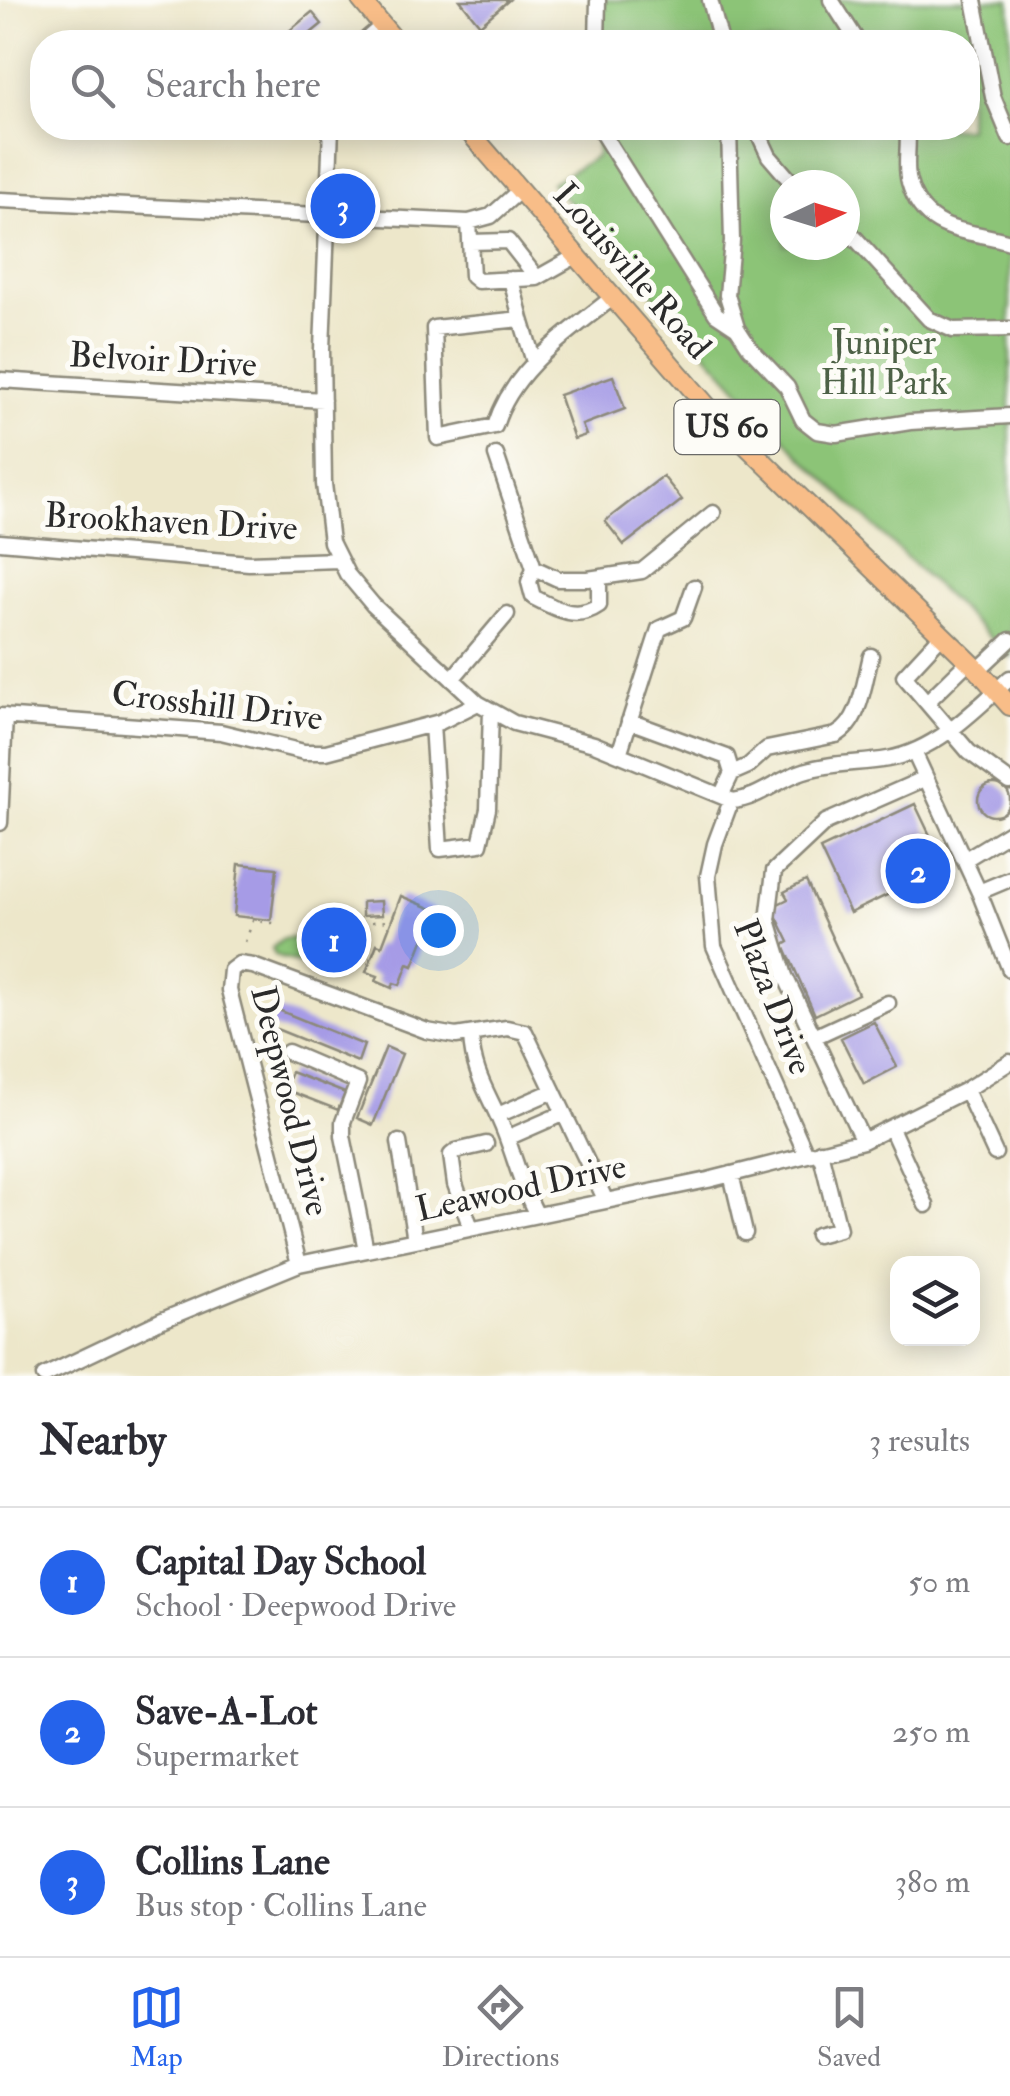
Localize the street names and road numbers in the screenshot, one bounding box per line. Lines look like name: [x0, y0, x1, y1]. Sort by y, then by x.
street label: Louisville Road: [544, 174, 720, 368]
street label: Belvoir Drive: [68, 333, 258, 387]
road number: US 60: [674, 400, 780, 454]
street label: Brookhaven Drive: [44, 493, 298, 551]
street label: Crosshill Drive: [109, 671, 325, 741]
street label: Plaza Drive: [723, 913, 823, 1081]
street label: Deepwood Drive: [240, 982, 340, 1220]
street label: Leawood Drive: [412, 1144, 630, 1232]

